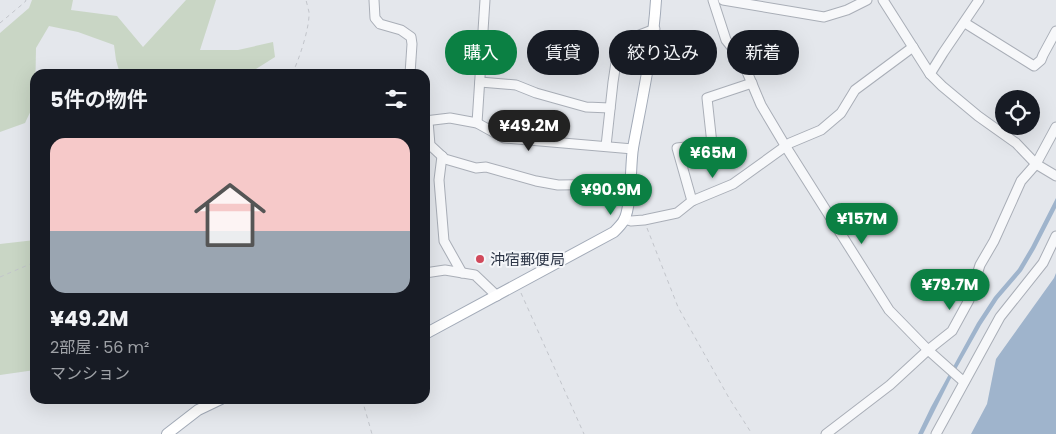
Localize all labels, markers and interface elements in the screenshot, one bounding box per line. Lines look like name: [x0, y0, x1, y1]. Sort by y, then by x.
chip: 購入: [445, 30, 517, 75]
chip: 賃貸: [527, 30, 599, 75]
chip: 絞り込み: [609, 30, 717, 75]
chip: 新着: [727, 30, 799, 75]
text: 5件の物件: [50, 85, 148, 114]
icon: filters: [382, 85, 410, 113]
map controls: [995, 90, 1040, 135]
button: locate: [995, 90, 1040, 135]
pin: ¥49.2M: [488, 110, 570, 152]
text: ¥49.2M: [499, 114, 559, 137]
pin: ¥65M: [683, 136, 743, 179]
text: ¥65M: [690, 141, 736, 164]
icon: home: [185, 170, 275, 260]
pin: ¥90.9M: [570, 174, 652, 216]
text: ¥90.9M: [581, 178, 641, 201]
pin: ¥157M: [827, 202, 897, 245]
text: ¥157M: [837, 207, 887, 230]
place label: 沖宿郵便局: [490, 249, 565, 270]
marker: 沖宿郵便局: [474, 253, 486, 265]
pin: ¥79.7M: [909, 268, 991, 311]
text: ¥79.7M: [922, 273, 978, 296]
text: ¥49.2M: [50, 304, 128, 333]
text: 2部屋 · 56 m²: [50, 336, 149, 359]
text: マンション: [50, 362, 130, 385]

